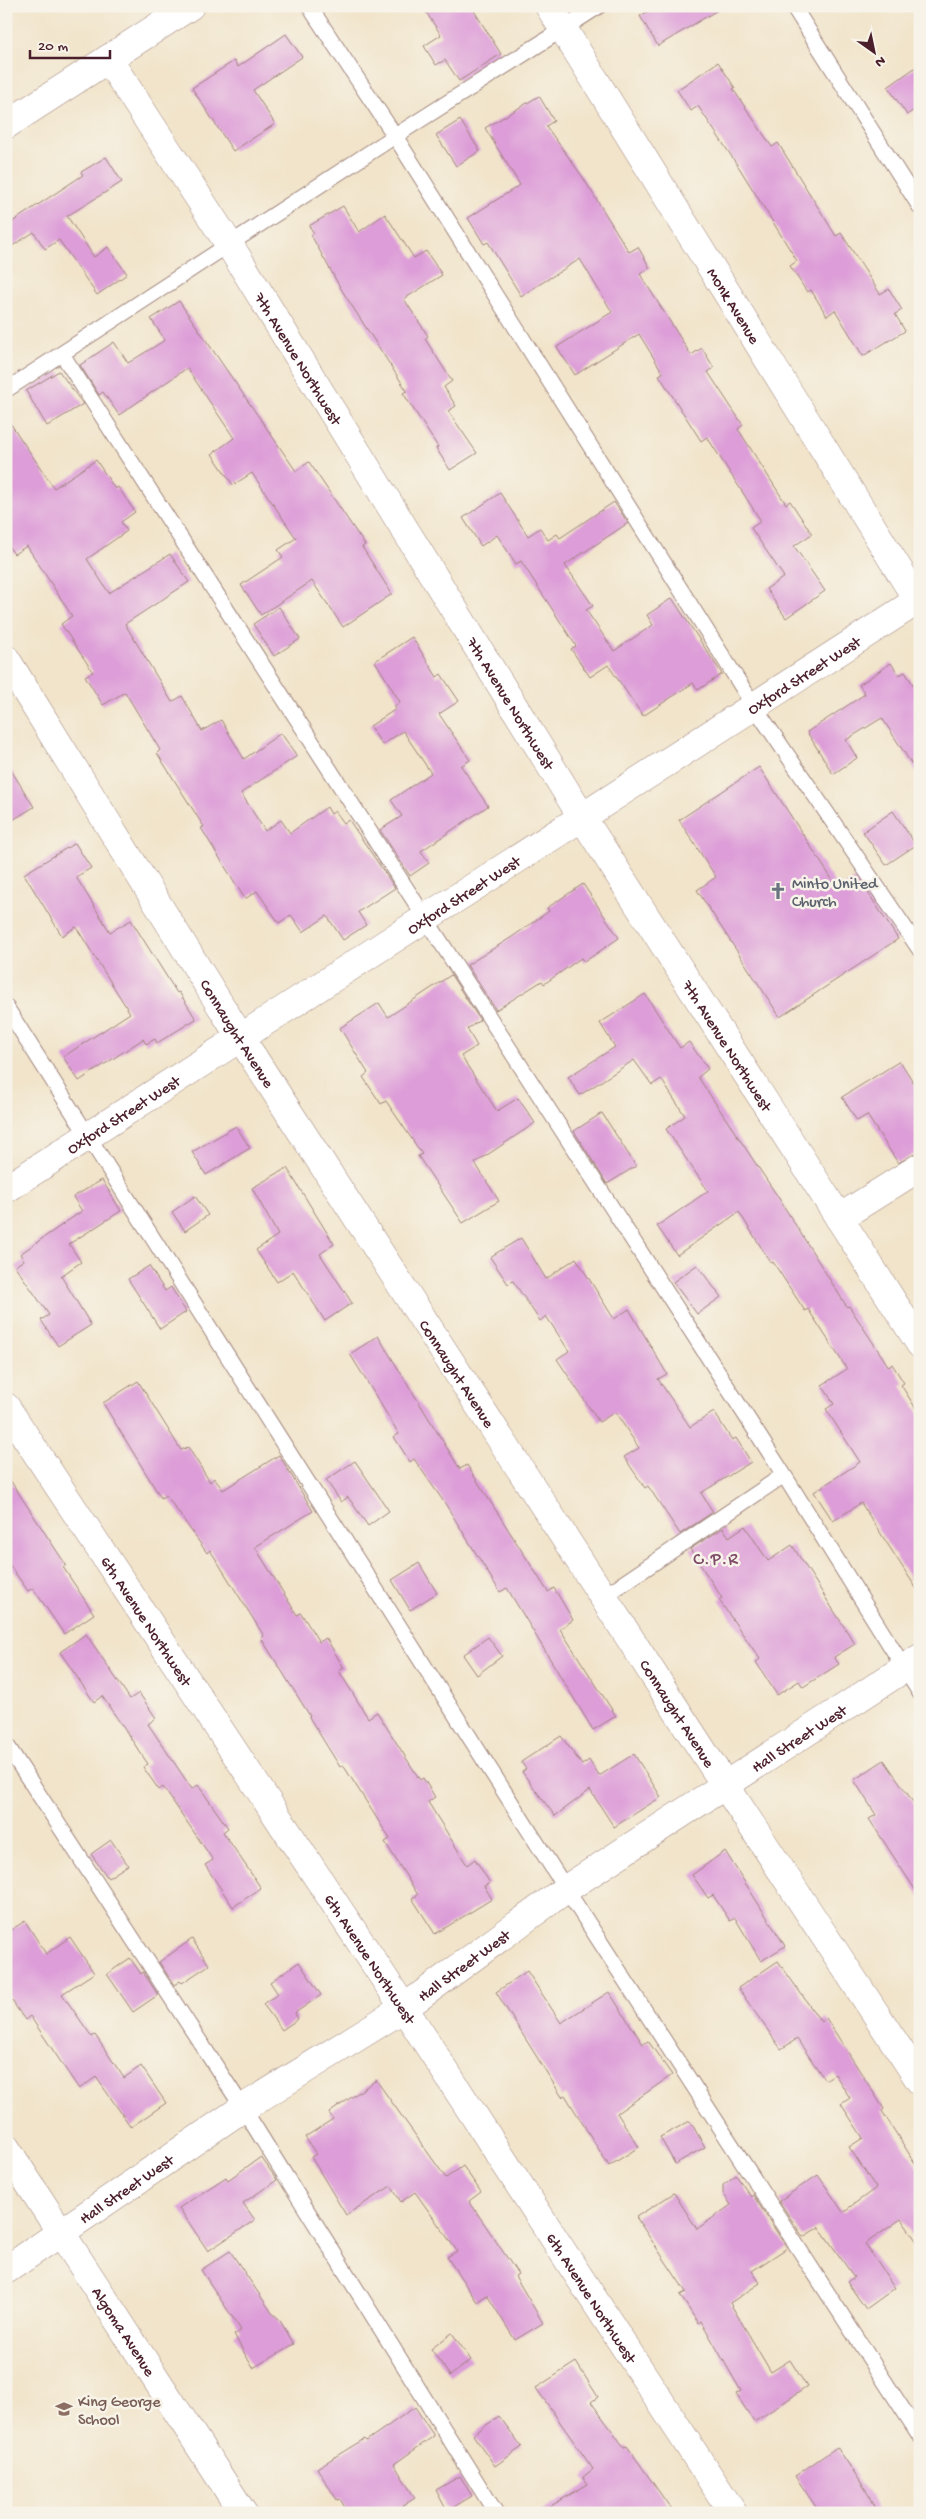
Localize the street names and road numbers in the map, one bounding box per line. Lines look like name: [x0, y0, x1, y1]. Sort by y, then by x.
street label: Monk Avenue: [701, 265, 763, 349]
street label: 7th Avenue Northwest: [248, 289, 345, 431]
street label: Oxford Street West: [745, 633, 867, 721]
street label: 7th Avenue Northwest: [460, 634, 557, 776]
street label: Oxford Street West: [405, 853, 526, 940]
street label: Connaught Avenue: [194, 977, 277, 1093]
street label: 7th Avenue Northwest: [676, 977, 775, 1117]
street label: Oxford Street West: [65, 1072, 186, 1160]
street label: Connaught Avenue: [413, 1317, 497, 1433]
street label: 6th Avenue Northwest: [95, 1554, 195, 1692]
street label: Connaught Avenue: [633, 1657, 718, 1773]
street label: Hall Street West: [749, 1702, 853, 1778]
street label: 6th Avenue Northwest: [318, 1892, 419, 2030]
street label: Hall Street West: [415, 1926, 516, 2007]
street label: Hall Street West: [77, 2151, 180, 2230]
street label: 6th Avenue Northwest: [540, 2230, 640, 2369]
street label: Algoma Avenue: [86, 2285, 158, 2382]

